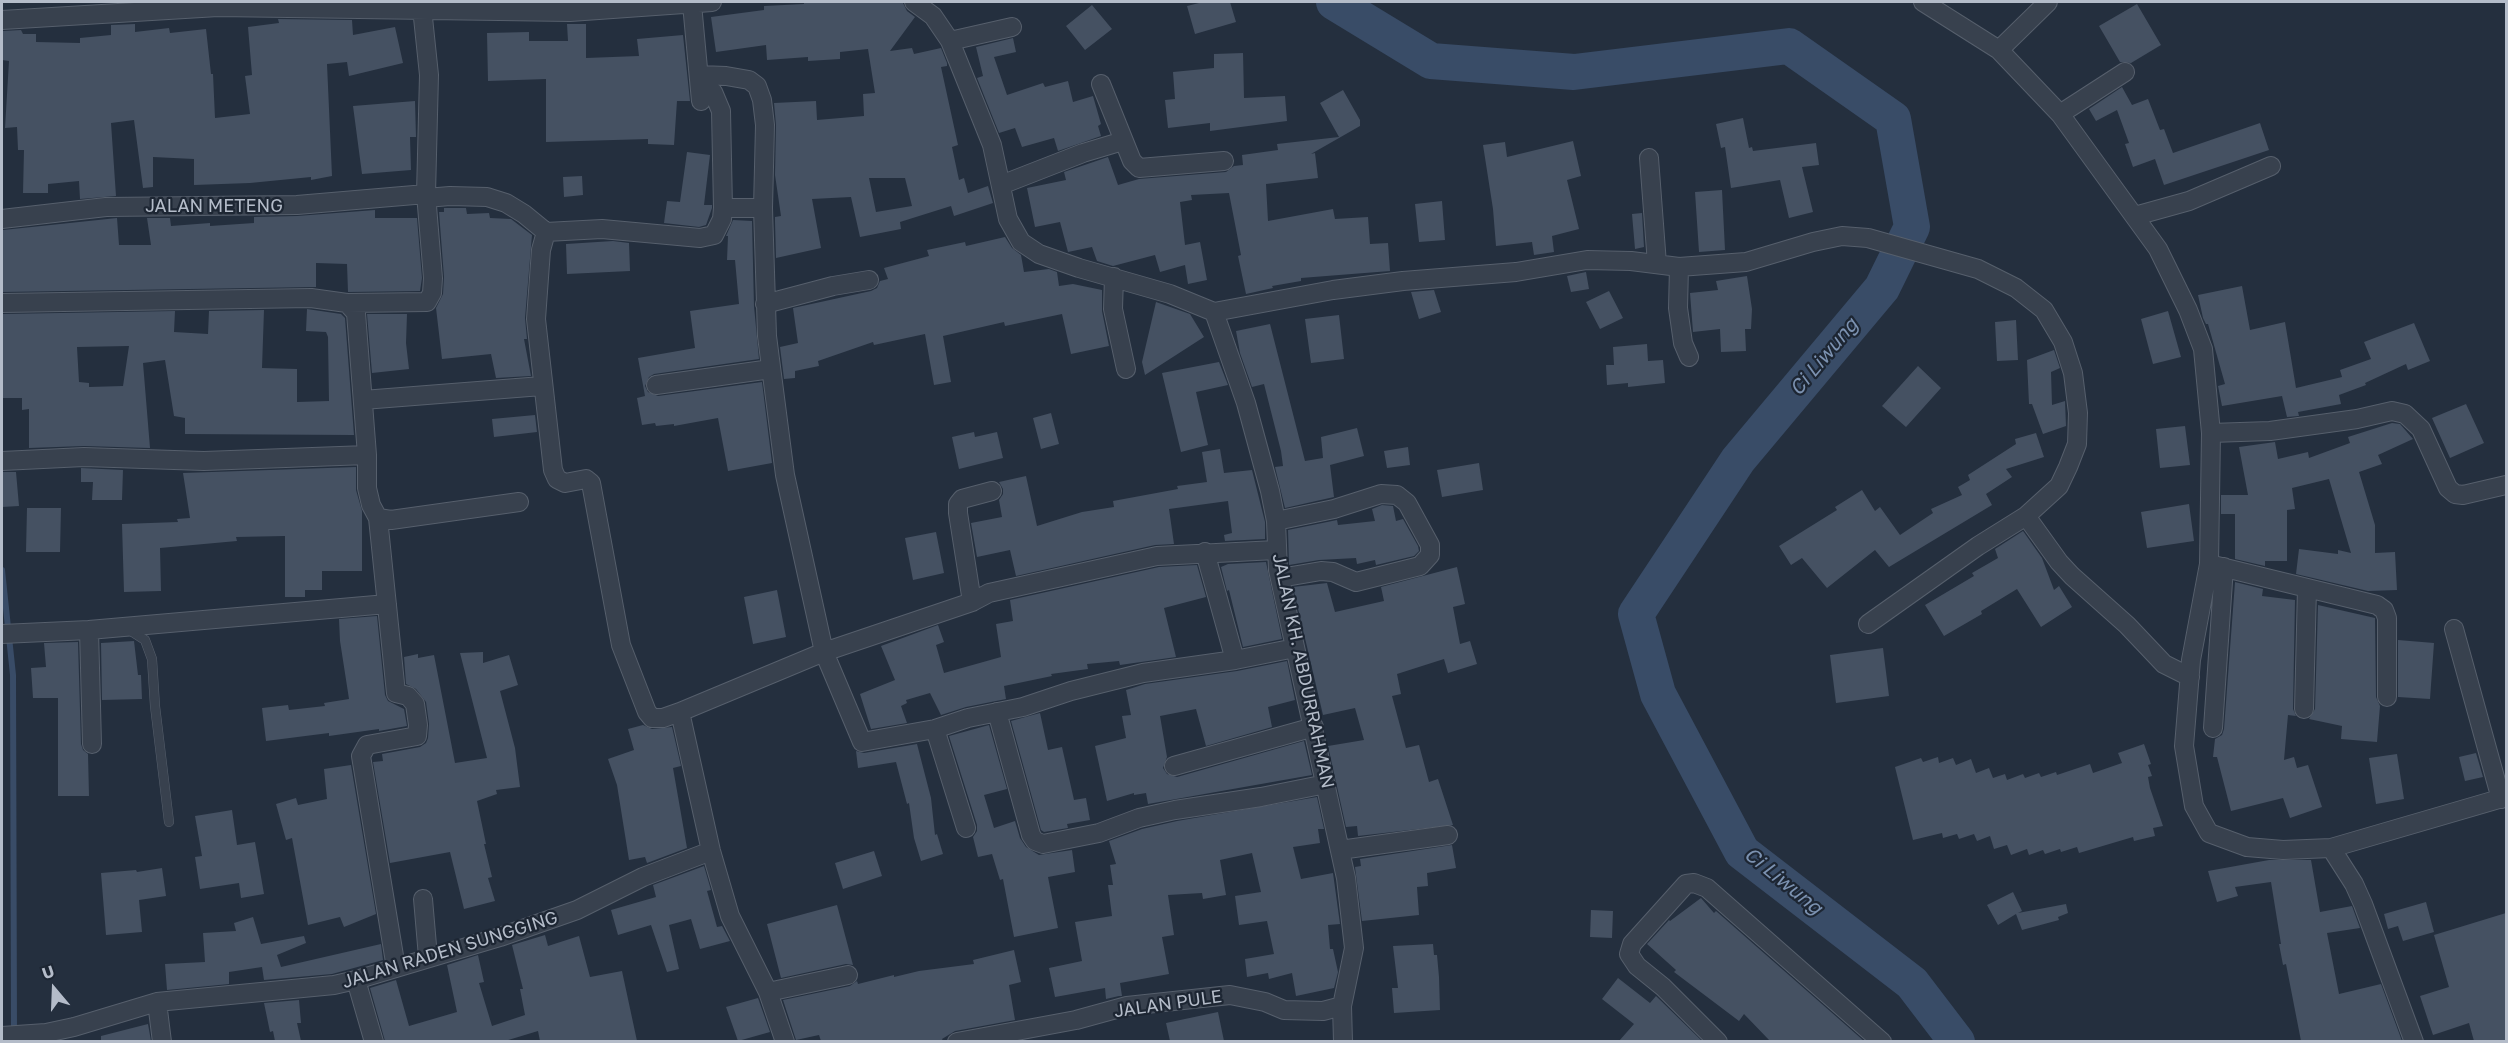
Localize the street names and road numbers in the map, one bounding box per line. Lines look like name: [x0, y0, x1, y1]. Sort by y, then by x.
street label: JALAN METENG: [145, 195, 283, 217]
street label: JALAN KH. ABDURRAHMAN: [1268, 551, 1338, 791]
street label: JALAN RADEN SUNGGING: [340, 907, 560, 993]
street label: JALAN PULE: [1113, 986, 1223, 1022]

